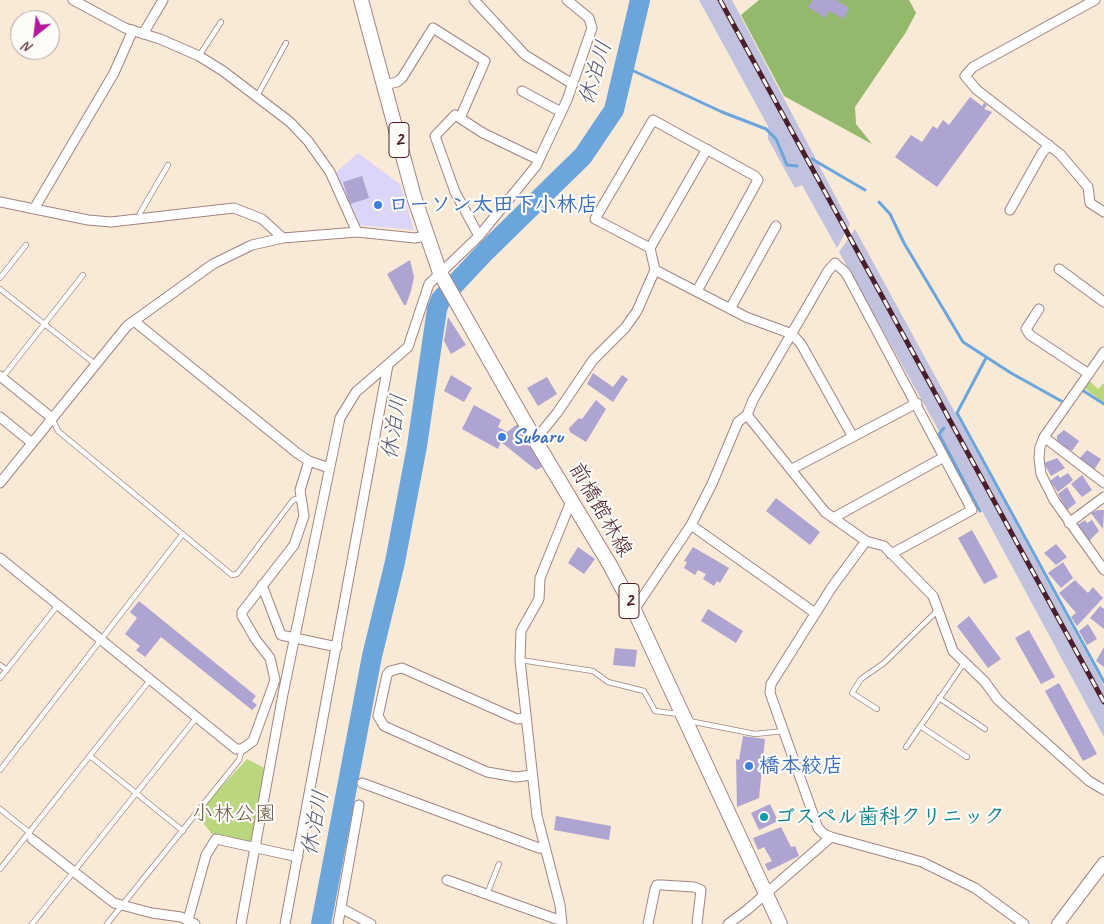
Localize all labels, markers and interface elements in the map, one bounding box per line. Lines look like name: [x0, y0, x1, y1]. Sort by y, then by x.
north arrow: [10, 10, 60, 60]
text: N: [20, 38, 36, 57]
water label: 休泊川: [574, 38, 618, 108]
road number: 2: [389, 122, 409, 158]
place label: ローソン太田下小林店: [388, 192, 598, 218]
marker: ローソン太田下小林店: [372, 199, 384, 211]
water label: 休泊川: [377, 392, 413, 462]
place label: Subaru: [512, 424, 563, 450]
marker: Subaru: [496, 431, 508, 443]
street label: 前橋館林線: [563, 458, 637, 562]
road number: 2: [619, 584, 639, 618]
place label: 橋本絞店: [759, 753, 843, 779]
marker: 橋本絞店: [743, 760, 755, 772]
water label: 休泊川: [297, 788, 335, 858]
park label: 小林公園: [192, 801, 276, 827]
place label: ゴスペル歯科クリニック: [774, 804, 1005, 830]
marker: ゴスペル歯科クリニック: [758, 811, 770, 823]

